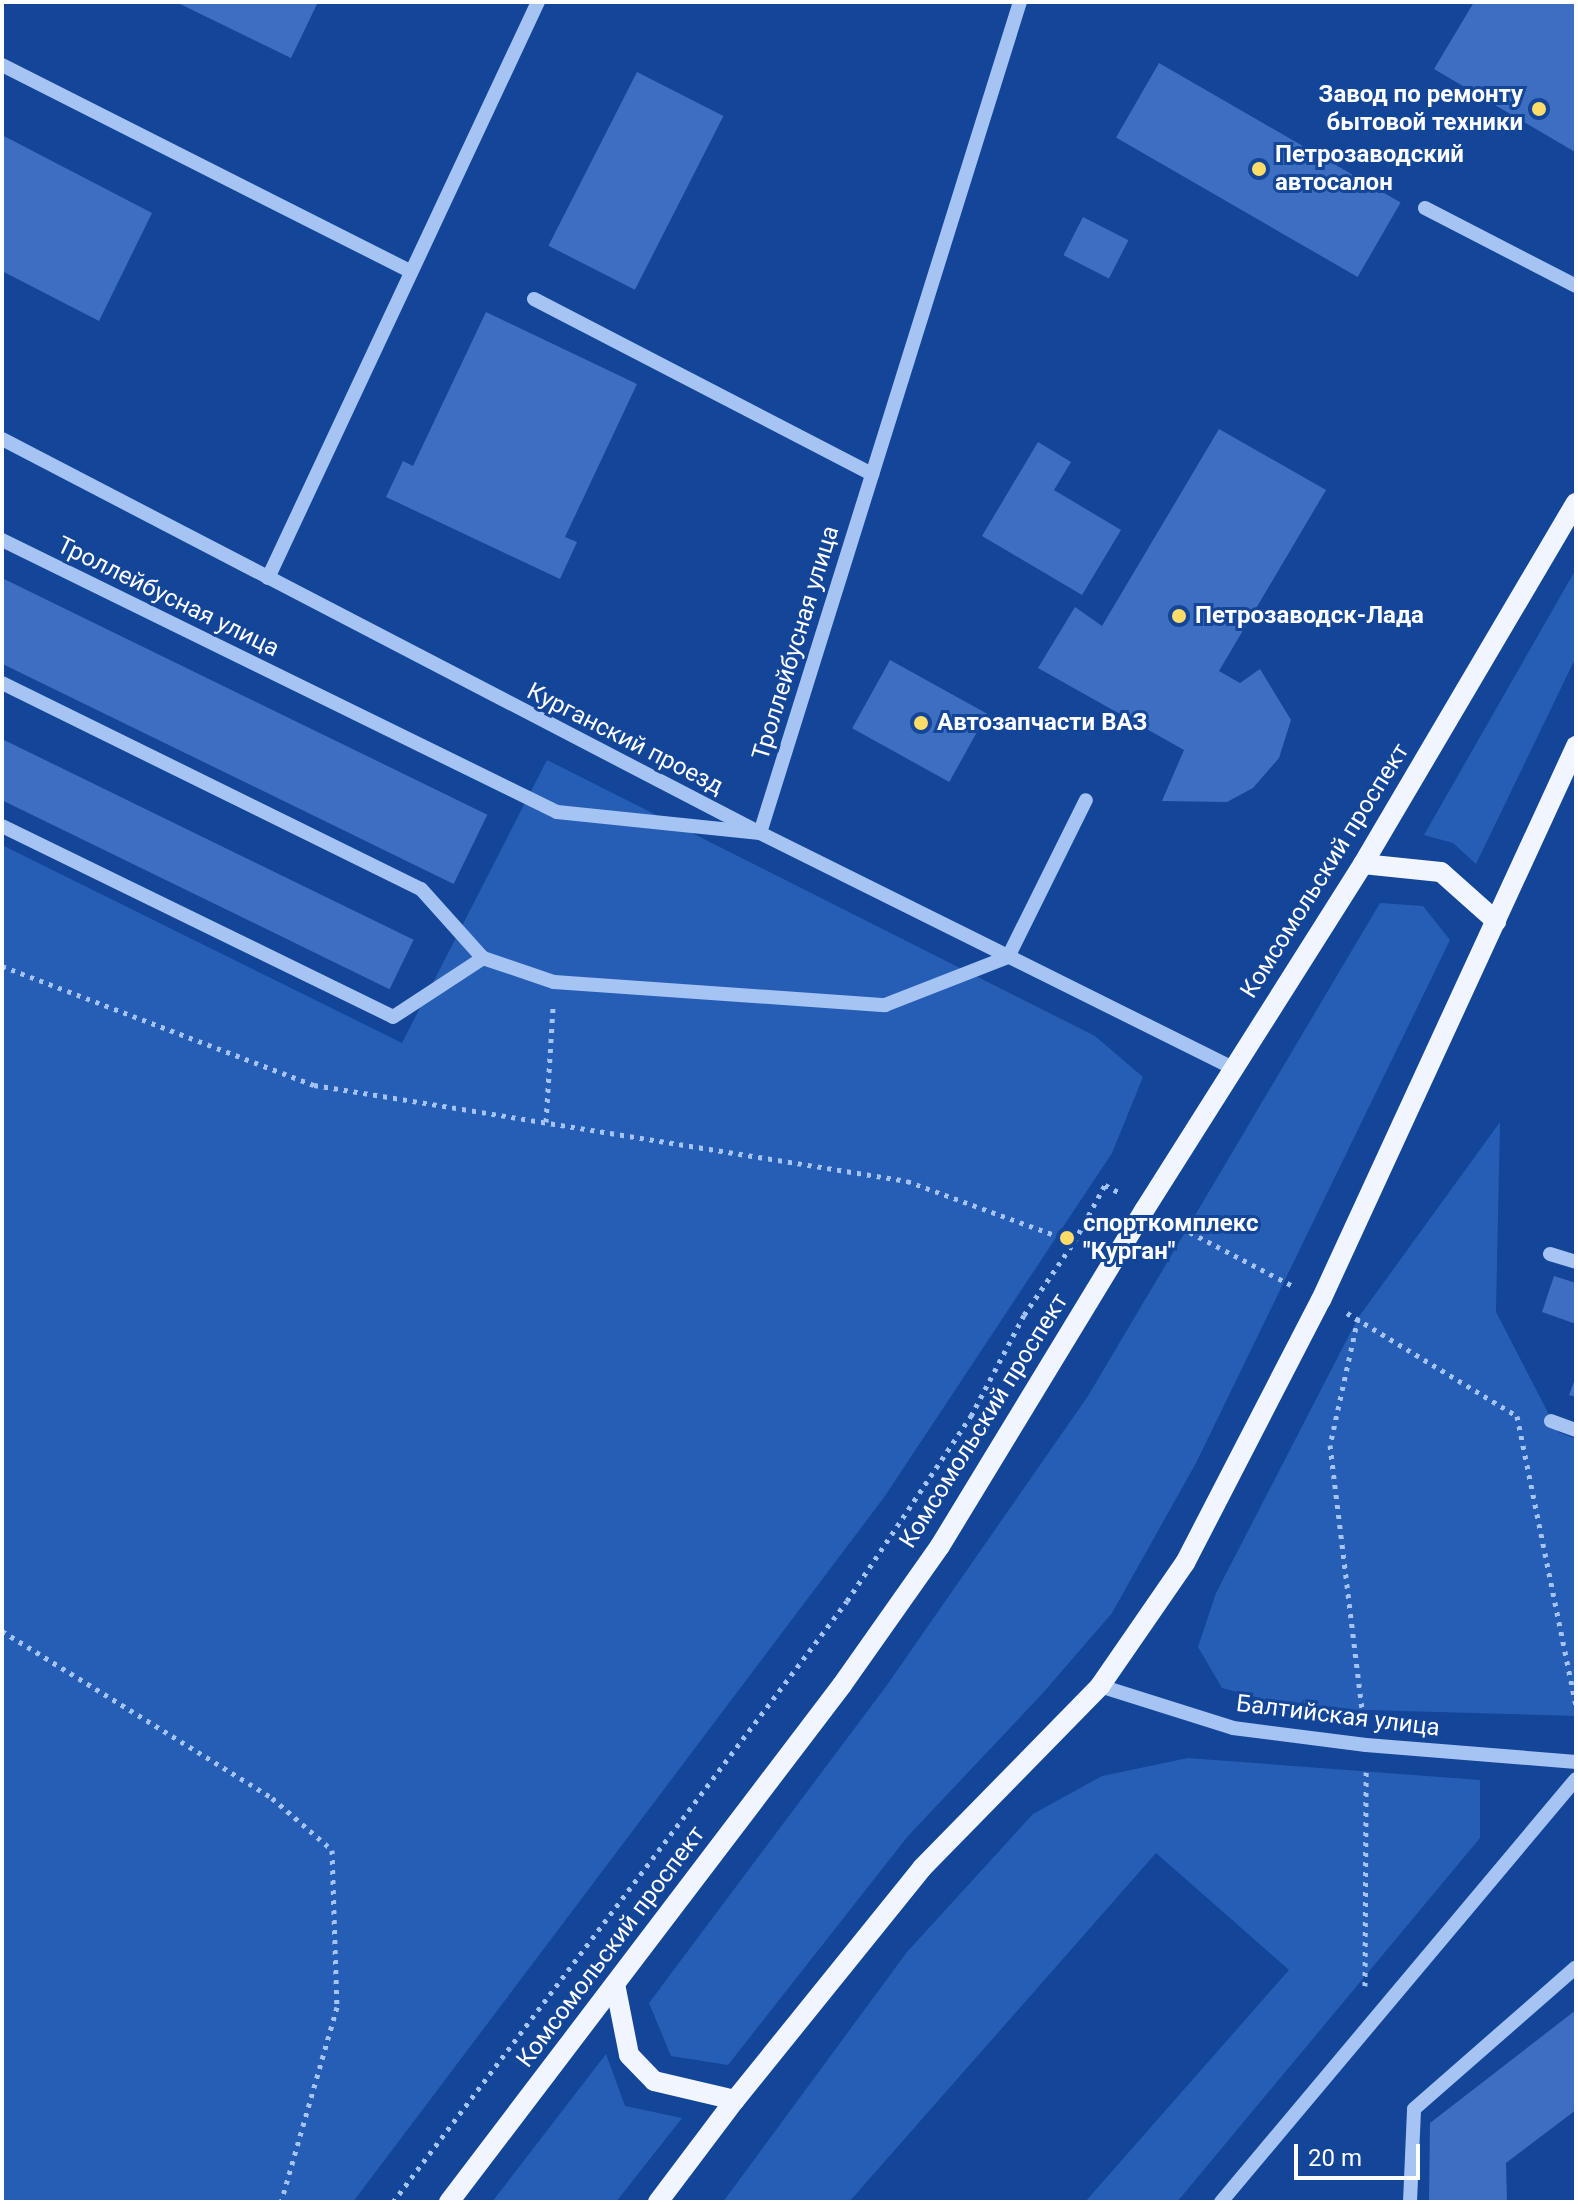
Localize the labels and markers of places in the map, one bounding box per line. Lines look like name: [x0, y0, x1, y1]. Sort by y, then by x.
place label: Завод по ремонту бытовой техники: [1319, 81, 1523, 137]
marker: Завод по ремонту бытовой техники: [1530, 100, 1548, 118]
place label: Петрозаводский автосалон: [1275, 141, 1464, 197]
marker: Петрозаводский автосалон: [1250, 160, 1268, 178]
place label: Петрозаводск-Лада: [1195, 602, 1424, 630]
marker: Петрозаводск-Лада: [1170, 607, 1188, 625]
place label: Автозапчасти ВАЗ: [937, 709, 1147, 737]
marker: Автозапчасти ВАЗ: [912, 714, 930, 732]
place label: спорткомплекс "Курган": [1083, 1210, 1258, 1266]
marker: спорткомплекс "Курган": [1058, 1229, 1076, 1247]

